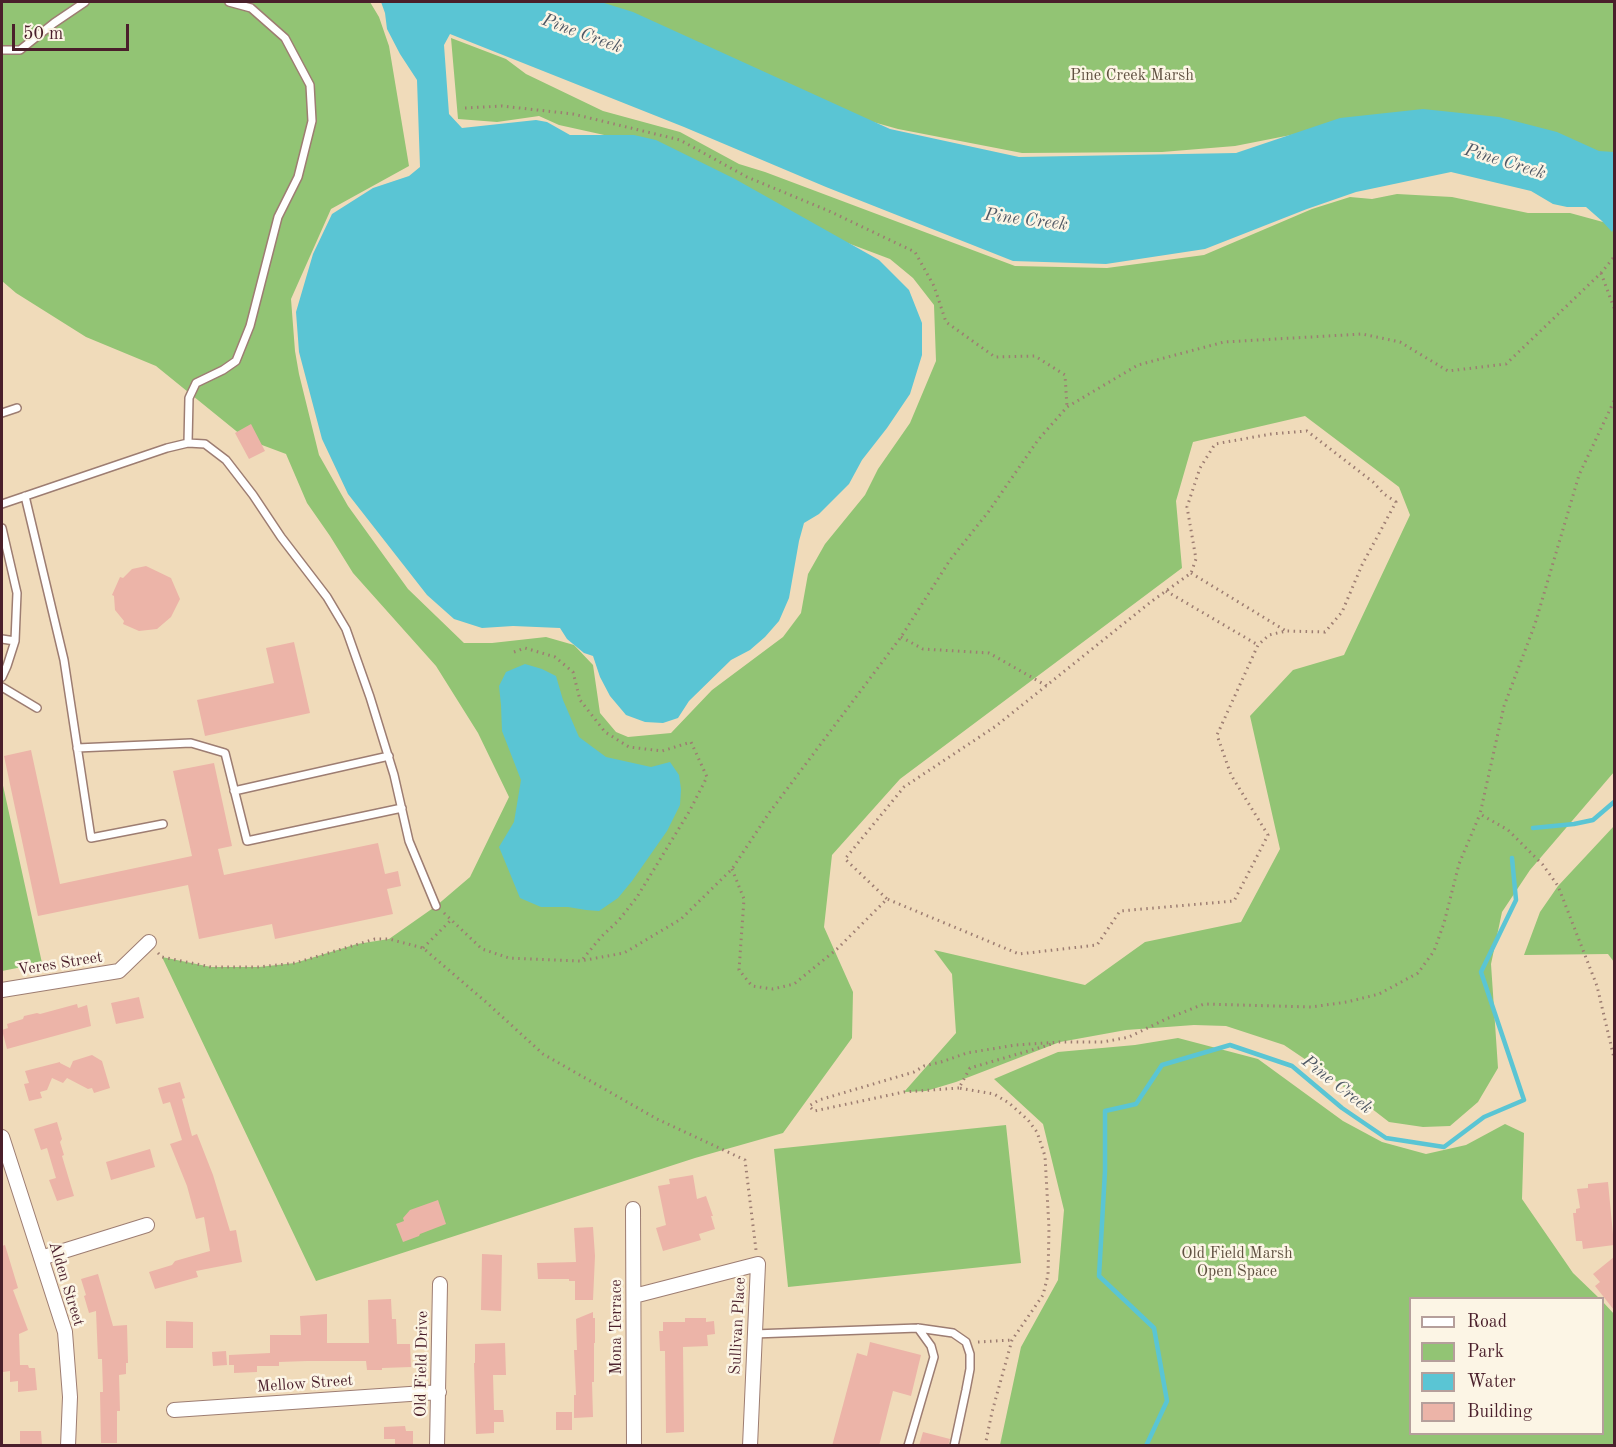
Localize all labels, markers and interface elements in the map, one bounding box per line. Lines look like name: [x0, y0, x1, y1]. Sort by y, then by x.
water label: Pine Creek: [539, 10, 625, 58]
scale bar: [15, 12, 132, 50]
text: 50 m: [23, 25, 63, 43]
park label: Pine Creek Marsh: [1070, 66, 1194, 86]
water label: Pine Creek: [1462, 139, 1548, 185]
water label: Pine Creek: [983, 204, 1069, 236]
street label: Veres Street: [16, 948, 104, 980]
water label: Pine Creek: [1297, 1051, 1377, 1119]
street label: Alden Street: [44, 1239, 88, 1329]
park label: Old Field Marsh Open Space: [1181, 1244, 1293, 1282]
street label: Sullivan Place: [726, 1277, 750, 1375]
street label: Mona Terrace: [607, 1279, 627, 1375]
legend: [1409, 1297, 1604, 1435]
street label: Old Field Drive: [411, 1311, 433, 1417]
text: Road: [1467, 1313, 1507, 1331]
text: Park: [1467, 1343, 1504, 1361]
street label: Mellow Street: [256, 1371, 354, 1397]
text: Water: [1467, 1373, 1516, 1391]
text: Building: [1467, 1403, 1532, 1421]

